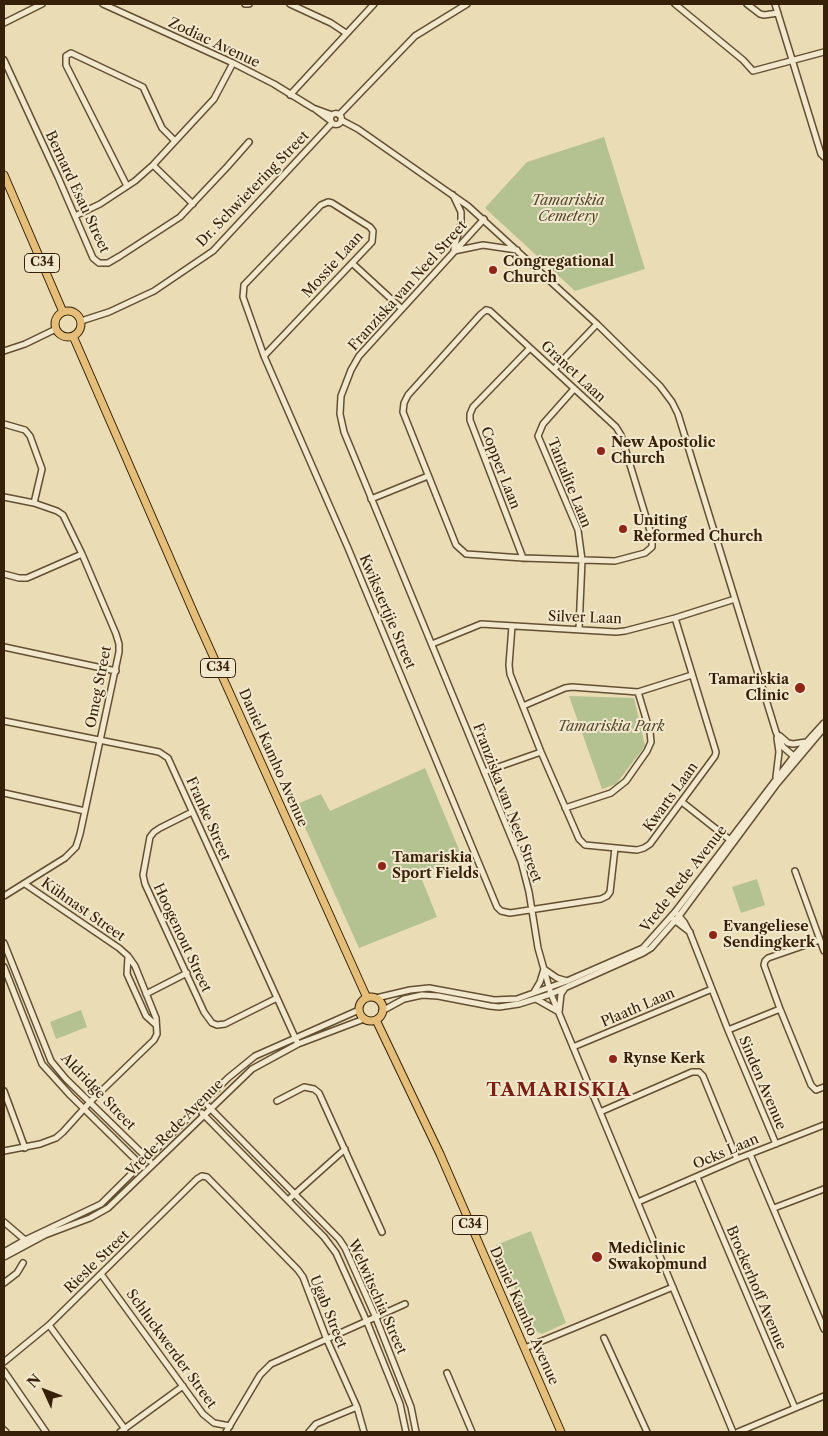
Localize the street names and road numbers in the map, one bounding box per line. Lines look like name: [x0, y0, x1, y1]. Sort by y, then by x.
street label: Zodiac Avenue: [166, 14, 262, 72]
street label: Bernard Esau Street: [41, 128, 113, 256]
street label: Dr. Schwietering Street: [193, 128, 313, 250]
street label: Franziska van Neel Street: [345, 218, 471, 354]
street label: Mossie Laan: [299, 228, 367, 302]
road number: C34: [24, 254, 60, 272]
street label: Granet Laan: [537, 338, 609, 406]
street label: Copper Laan: [477, 424, 523, 512]
street label: Tantalite Laan: [543, 436, 595, 530]
street label: Kwikstertjie Street: [355, 552, 419, 672]
street label: Silver Laan: [548, 608, 622, 628]
street label: Omeg Street: [83, 645, 115, 729]
road number: C34: [200, 658, 236, 678]
street label: Daniel Kamho Avenue: [235, 686, 311, 830]
street label: Franziska van Neel Street: [469, 721, 545, 885]
street label: Kwarts Laan: [640, 759, 702, 835]
street label: Franke Street: [182, 775, 234, 863]
street label: Vrede Rede Avenue: [637, 822, 731, 936]
street label: Kühnast Street: [38, 875, 128, 945]
street label: Hoogenout Street: [149, 881, 215, 995]
street label: Plaath Laan: [599, 985, 677, 1031]
street label: Sinden Avenue: [735, 1034, 789, 1132]
street label: Aldridge Street: [57, 1050, 139, 1134]
street label: Vrede Rede Avenue: [123, 1076, 227, 1180]
street label: Ocks Laan: [691, 1131, 761, 1173]
road number: C34: [452, 1216, 488, 1234]
street label: Brockerhoff Avenue: [722, 1223, 790, 1353]
street label: Riesle Street: [61, 1227, 133, 1297]
street label: Welwitschia Street: [344, 1237, 410, 1357]
street label: Daniel Kamho Avenue: [486, 1244, 562, 1388]
street label: Ugab Street: [306, 1273, 350, 1351]
street label: Schluckwerder Street: [122, 1286, 220, 1412]

